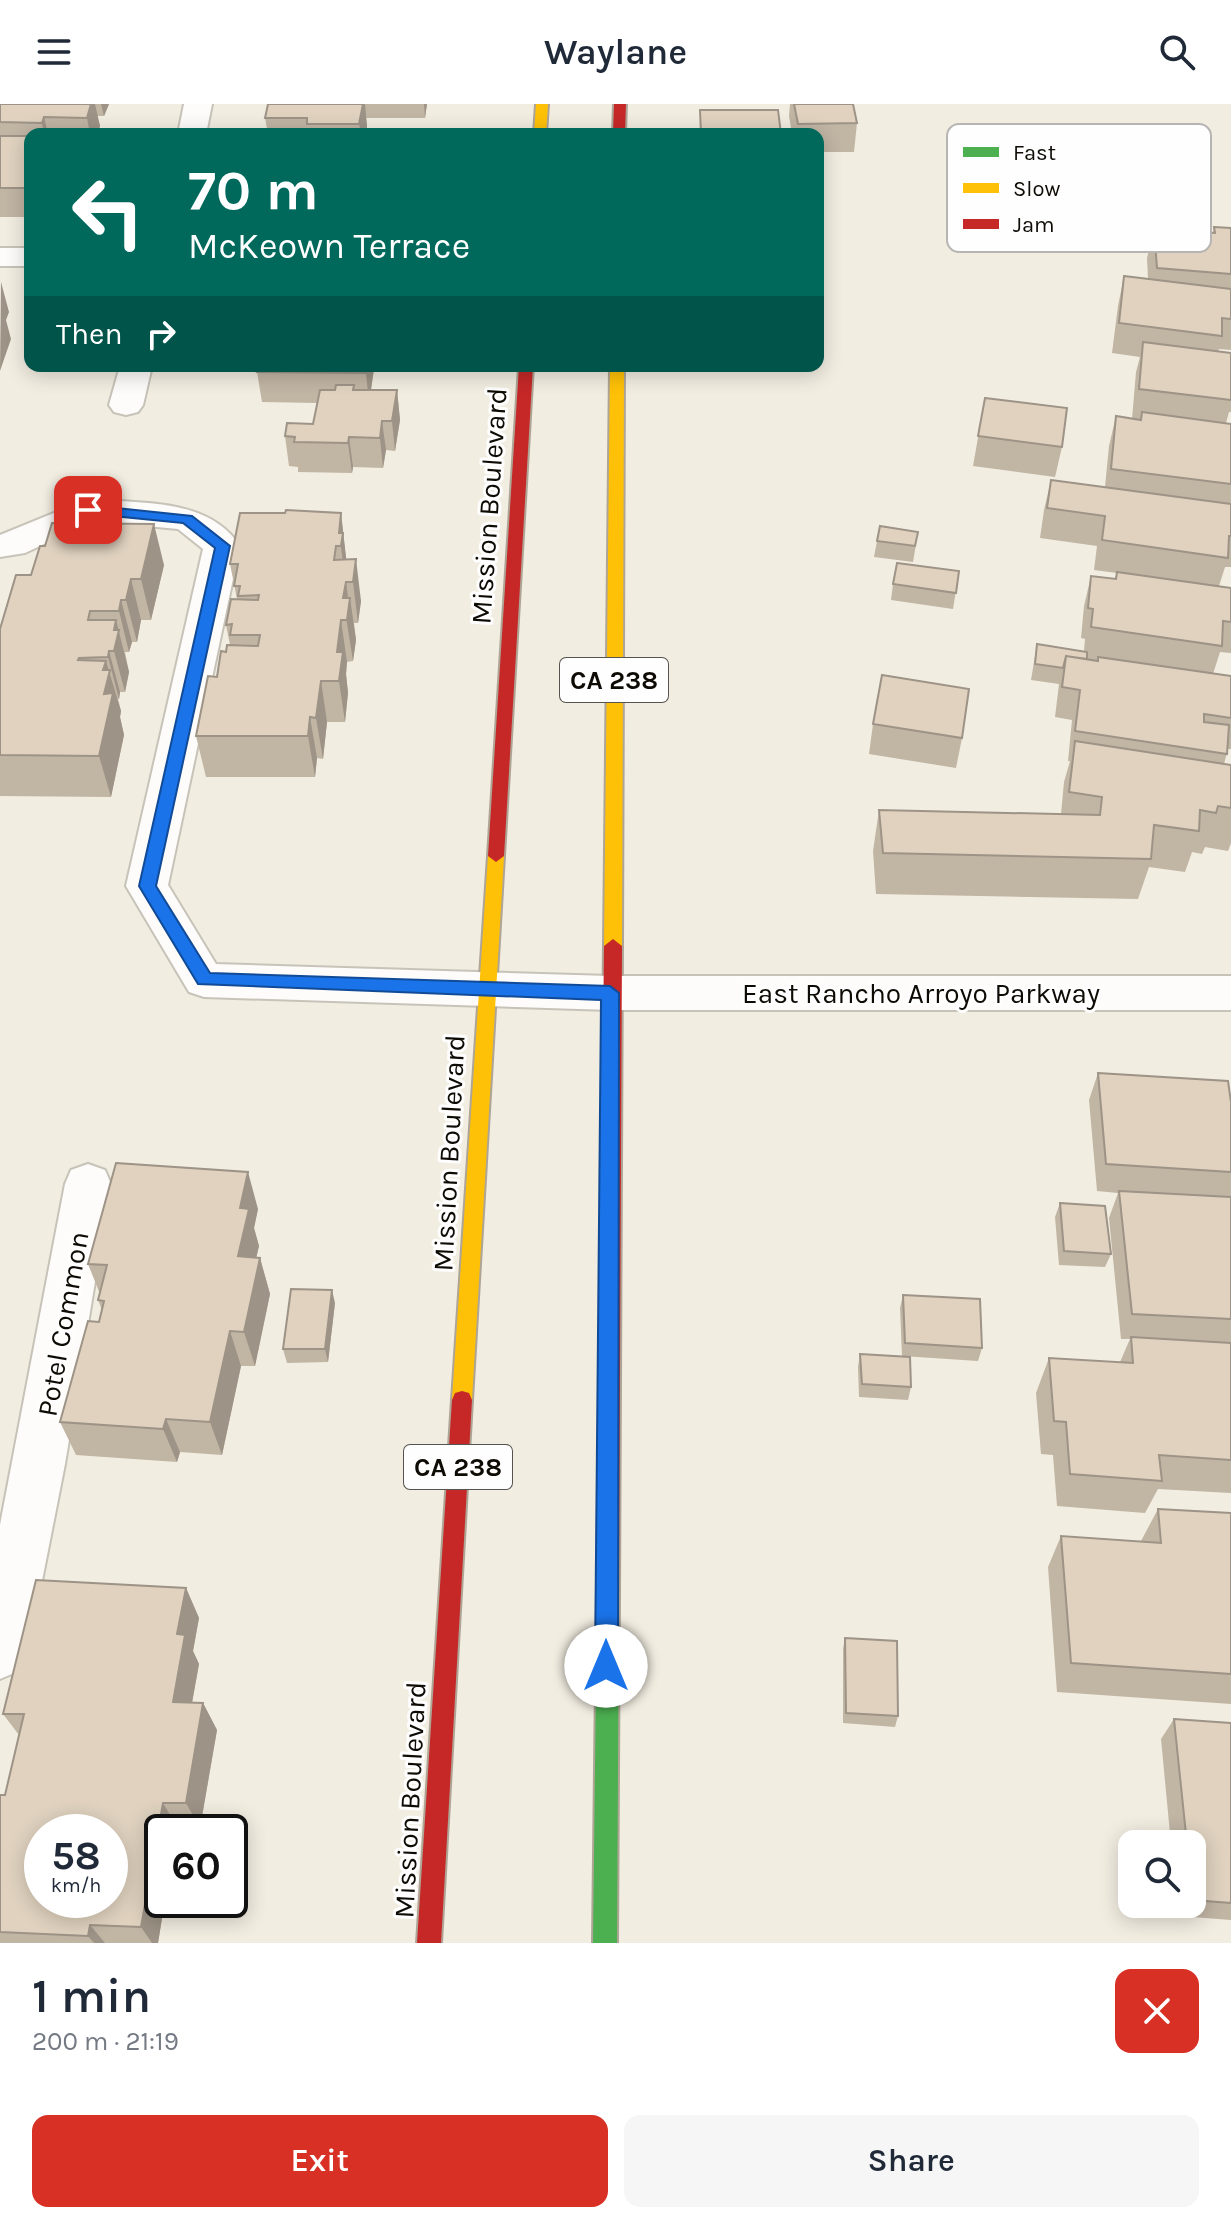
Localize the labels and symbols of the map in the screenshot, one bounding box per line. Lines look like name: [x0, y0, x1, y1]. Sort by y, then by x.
legend: [947, 124, 1211, 252]
text: Fast: [1013, 140, 1056, 166]
text: Slow: [1013, 176, 1060, 202]
text: Jam: [1013, 212, 1055, 238]
street label: Mission Boulevard: [464, 387, 514, 625]
pin: [54, 476, 122, 544]
road number: CA 238: [560, 658, 668, 702]
street label: East Rancho Arroyo Parkway: [742, 977, 1100, 1010]
street label: Mission Boulevard: [426, 1034, 472, 1272]
street label: Potel Common: [30, 1229, 96, 1419]
road number: CA 238: [404, 1445, 512, 1489]
position arrow: [564, 1624, 648, 1708]
street label: Mission Boulevard: [387, 1681, 433, 1919]
speed limit sign: 60: [144, 1814, 248, 1918]

